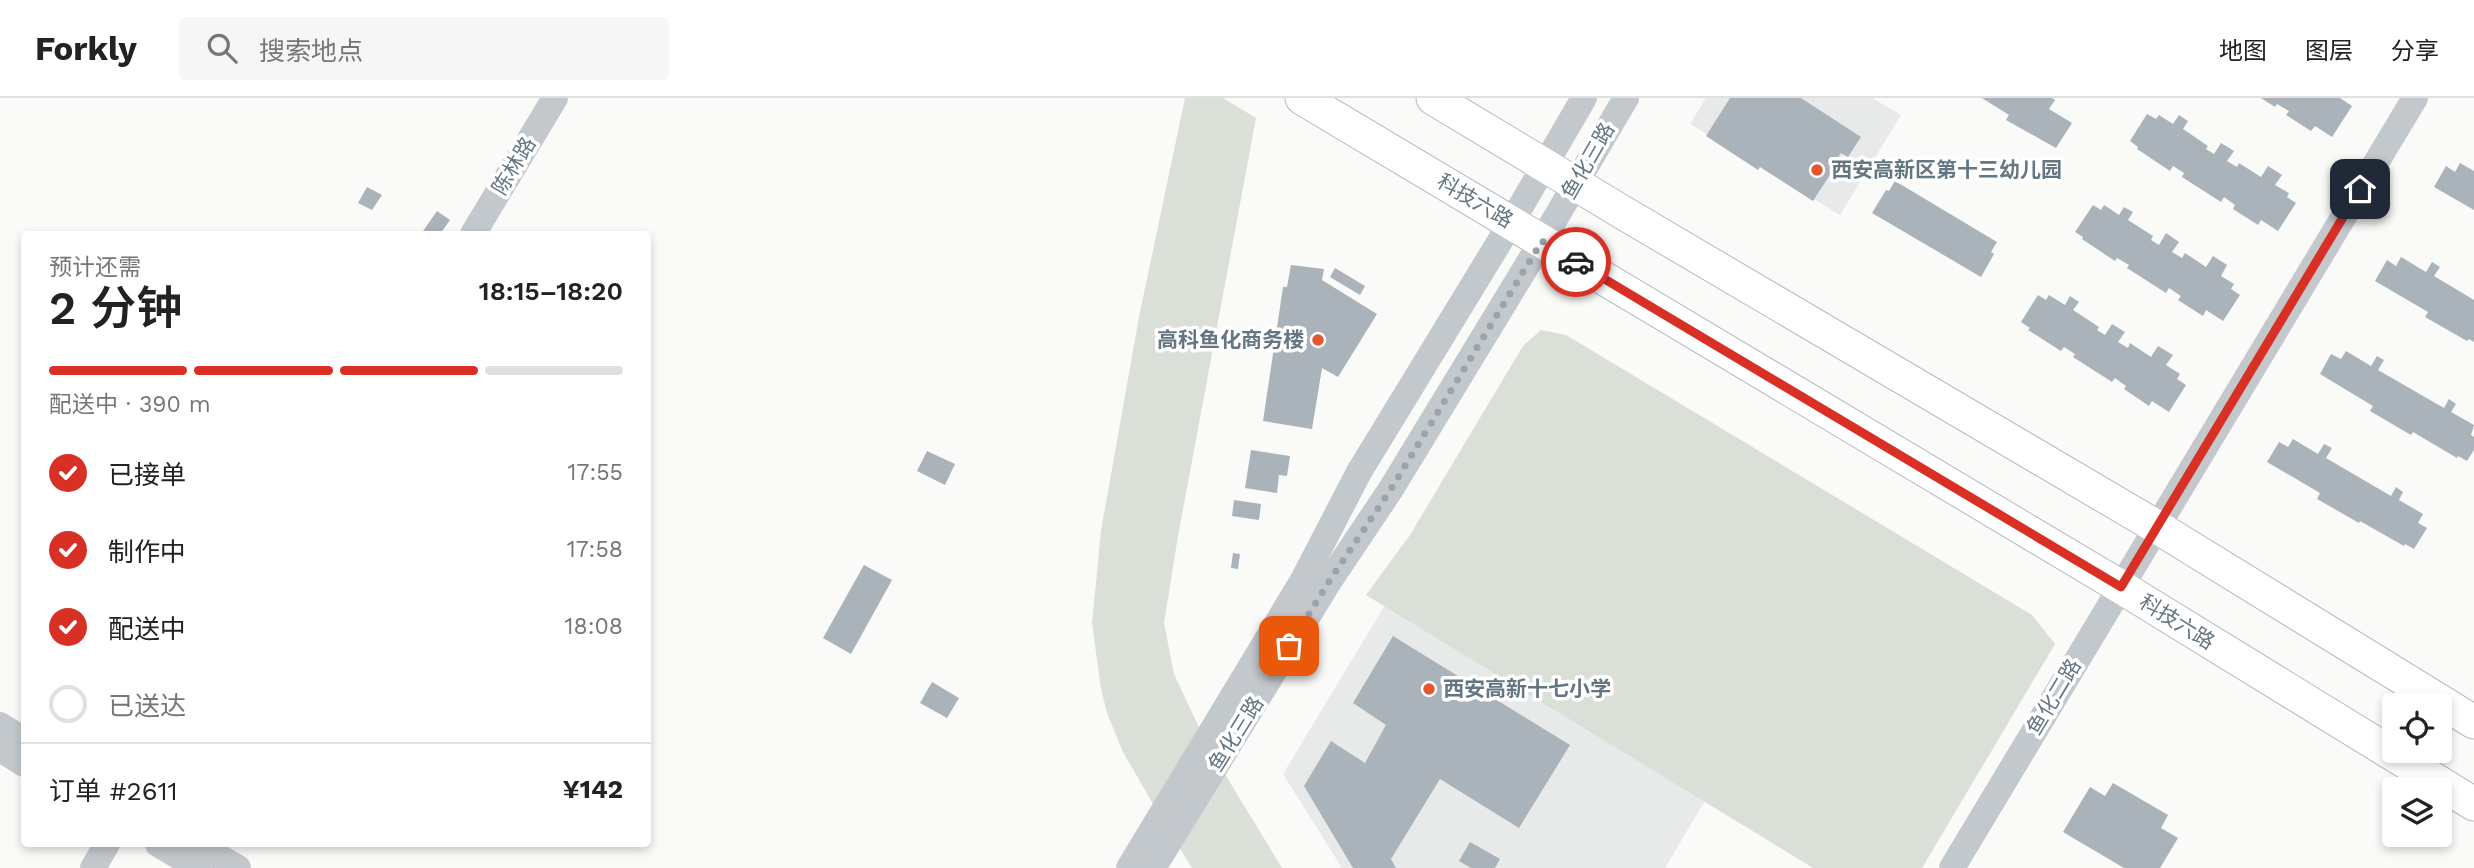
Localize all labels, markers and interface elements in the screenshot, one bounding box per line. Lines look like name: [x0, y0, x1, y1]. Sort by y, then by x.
search box: [179, 17, 669, 80]
text: Forkly: [35, 29, 137, 68]
icon: search: [203, 29, 241, 67]
text: 搜索地点: [259, 36, 363, 66]
text: 地图: [2219, 37, 2267, 65]
text: 图层: [2305, 37, 2353, 65]
text: 分享: [2391, 37, 2439, 65]
street label: 鱼化三路: [1556, 118, 1619, 203]
street label: 陈林路: [487, 132, 541, 199]
place label: 西安高新区第十三幼儿园: [1831, 157, 2062, 182]
pin: [2330, 159, 2390, 219]
marker: 西安高新区第十三幼儿园: [1809, 162, 1825, 178]
street label: 科技六路: [1433, 168, 1518, 233]
icon: home: [2341, 170, 2379, 208]
courier: [1541, 227, 1611, 297]
icon: car: [1557, 243, 1595, 281]
text: 预计还需: [49, 254, 141, 281]
text: 18:15–18:20: [479, 276, 623, 306]
text: 2 分钟: [49, 281, 182, 335]
place label: 高科鱼化商务楼: [1157, 327, 1304, 352]
marker: 高科鱼化商务楼: [1310, 332, 1326, 348]
text: 配送中 · 390 m: [49, 391, 211, 418]
icon: check: [49, 454, 87, 492]
text: 17:55: [568, 459, 623, 486]
text: 已接单: [108, 460, 186, 490]
icon: check: [49, 531, 87, 569]
text: 17:58: [567, 536, 623, 563]
text: 制作中: [108, 537, 186, 567]
street label: 科技六路: [2135, 589, 2220, 654]
icon: check: [49, 608, 87, 646]
text: 18:08: [565, 613, 623, 640]
text: 配送中: [108, 614, 186, 644]
pin: [1259, 616, 1319, 676]
icon: bag: [1270, 627, 1308, 665]
street label: 鱼化二路: [2021, 654, 2086, 739]
place label: 西安高新十七小学: [1443, 676, 1611, 701]
marker: 西安高新十七小学: [1421, 681, 1437, 697]
text: 已送达: [108, 691, 186, 721]
street label: 鱼化三路: [1203, 691, 1268, 776]
map controls: [2382, 693, 2452, 847]
button: locate: [2382, 693, 2452, 763]
text: ¥142: [562, 774, 623, 804]
text: 订单 #2611: [49, 776, 178, 806]
button: layers: [2382, 777, 2452, 847]

